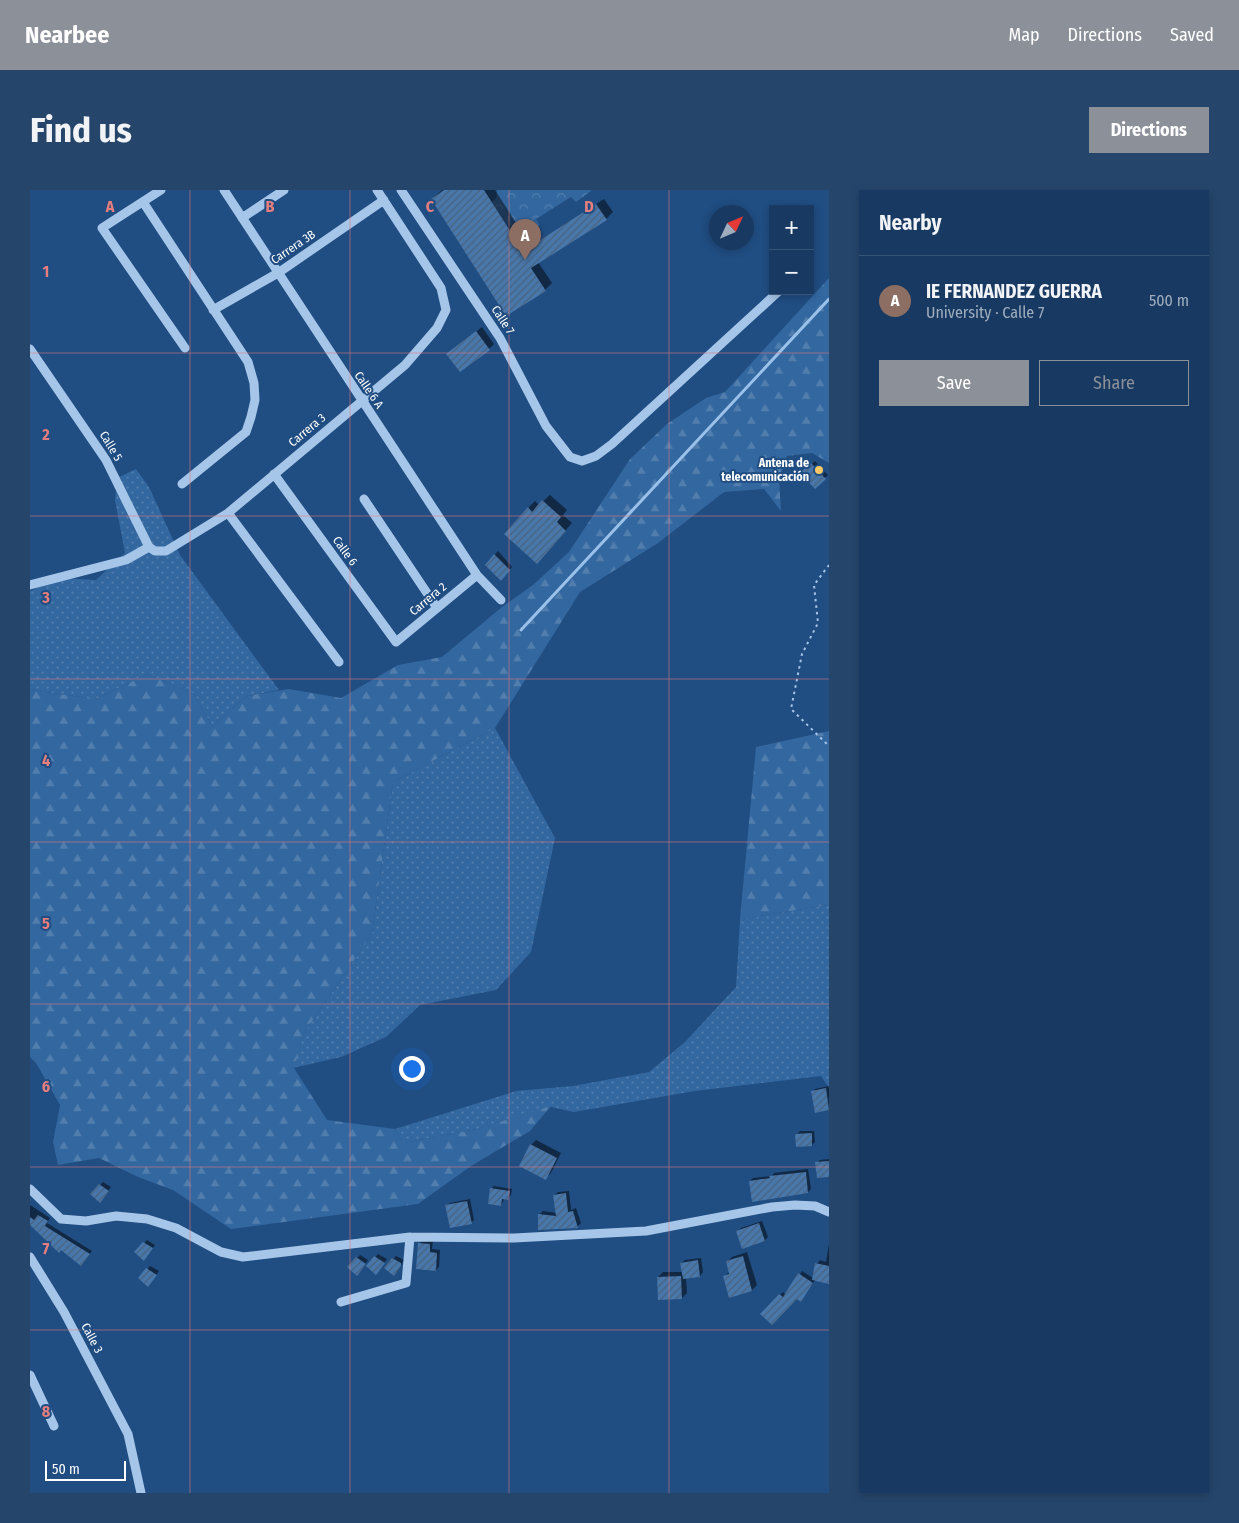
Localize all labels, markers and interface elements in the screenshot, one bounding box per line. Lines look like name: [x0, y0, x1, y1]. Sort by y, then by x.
text: Nearbee: [25, 21, 109, 49]
text: Map: [1008, 24, 1040, 46]
text: Directions: [1068, 24, 1142, 46]
text: Saved: [1170, 24, 1214, 46]
button: Directions: [1089, 107, 1209, 153]
text: Find us: [30, 109, 132, 151]
text: A: [105, 197, 115, 216]
text: B: [266, 197, 275, 216]
text: C: [426, 197, 435, 216]
text: D: [584, 197, 594, 216]
north arrow: [709, 205, 754, 250]
map controls: [769, 205, 814, 295]
button: +: [769, 205, 814, 250]
text: Nearby: [879, 210, 941, 236]
pin: A: [509, 219, 541, 260]
street label: Carrera 3B: [268, 227, 318, 267]
button: −: [769, 250, 814, 295]
text: 1: [43, 262, 49, 281]
text: IE FERNANDEZ GUERRA: [926, 280, 1102, 303]
text: A: [891, 291, 899, 310]
text: 500 m: [1149, 291, 1189, 310]
street label: Calle 7: [489, 303, 518, 337]
text: University · Calle 7: [926, 303, 1044, 322]
button: Save: [879, 360, 1029, 406]
button: Share: [1039, 360, 1189, 406]
street label: Calle 6 A: [351, 369, 387, 412]
street label: Carrera 3: [286, 411, 328, 449]
text: 2: [41, 425, 50, 444]
street label: Calle 5: [97, 429, 126, 464]
place label: Antena de telecomunicación: [721, 456, 809, 484]
marker: Antena de telecomunicación: [813, 464, 825, 476]
street label: Calle 6: [330, 534, 360, 568]
street label: Carrera 2: [407, 580, 449, 618]
text: 3: [41, 588, 50, 607]
text: 4: [42, 751, 50, 770]
text: 5: [42, 914, 50, 933]
your location: [399, 1056, 425, 1082]
text: 6: [42, 1077, 50, 1096]
text: 7: [43, 1239, 50, 1258]
street label: Calle 3: [78, 1321, 106, 1355]
text: 8: [42, 1402, 51, 1421]
scale bar: [45, 1458, 126, 1481]
text: 50 m: [52, 1461, 80, 1478]

